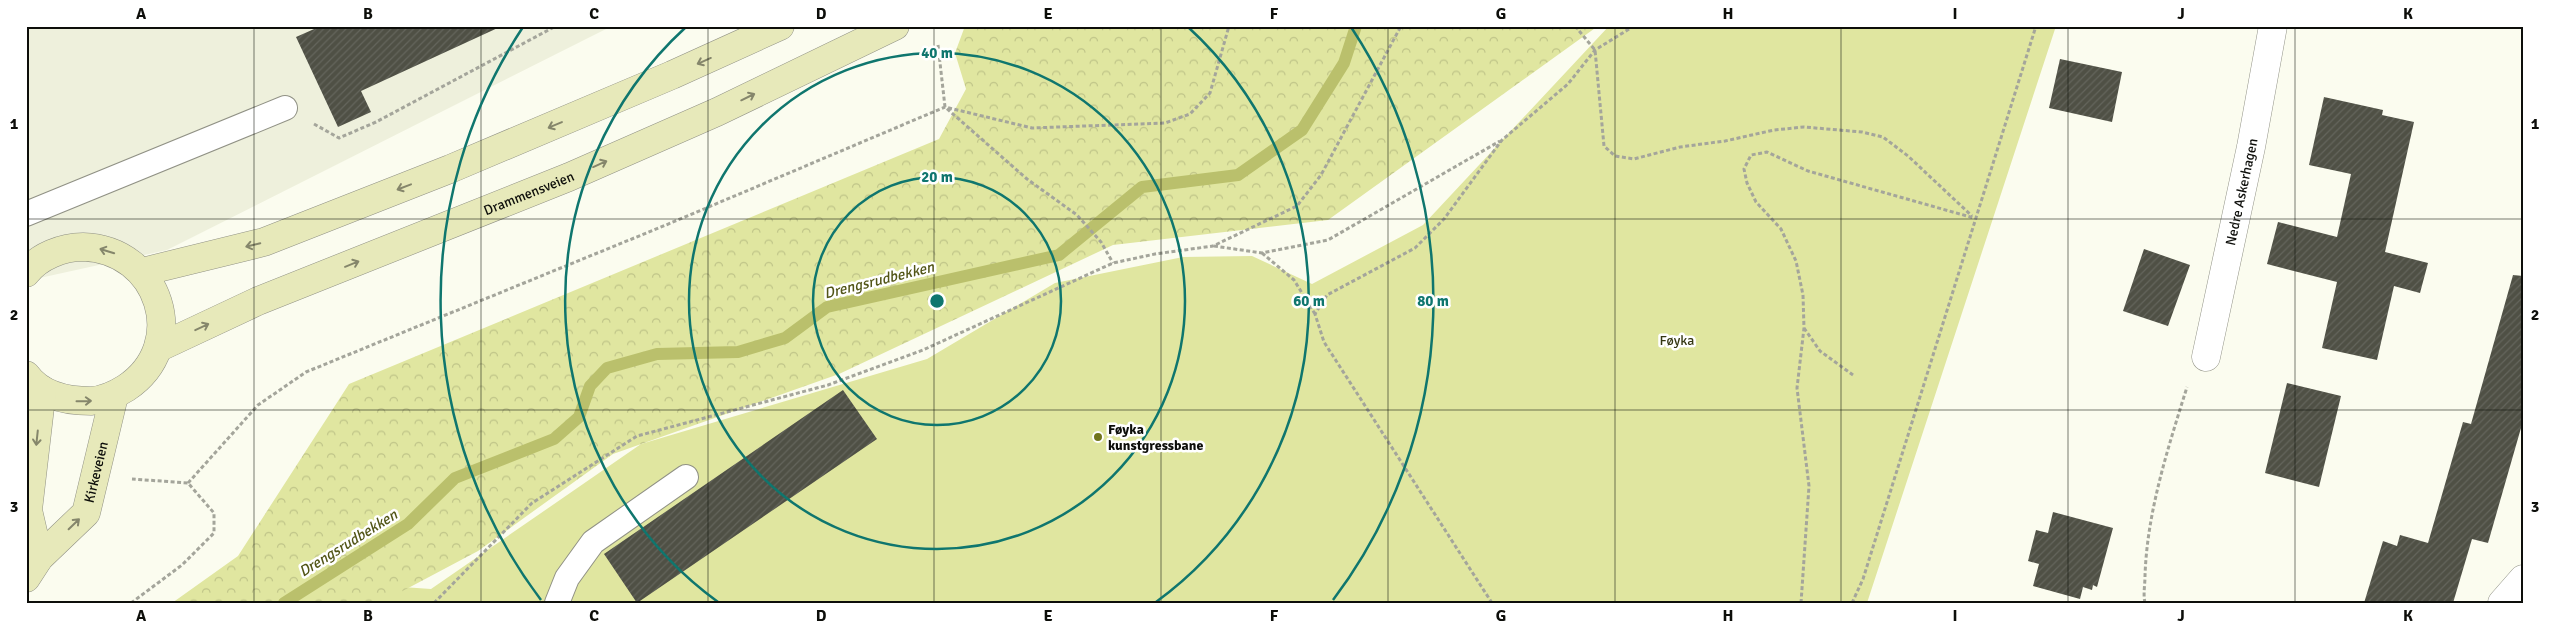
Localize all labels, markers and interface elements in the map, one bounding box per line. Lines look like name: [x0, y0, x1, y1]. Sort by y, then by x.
text: A: [136, 4, 147, 24]
text: B: [363, 4, 373, 24]
text: C: [589, 4, 599, 24]
text: D: [816, 4, 827, 24]
text: E: [1043, 4, 1053, 24]
text: F: [1270, 4, 1279, 24]
text: G: [1496, 4, 1506, 24]
text: H: [1723, 4, 1733, 24]
text: I: [1952, 4, 1958, 24]
text: J: [2177, 4, 2185, 24]
text: K: [2403, 4, 2413, 24]
text: 40 m: [921, 44, 953, 62]
one-way arrow: [697, 56, 712, 66]
one-way arrow: [740, 92, 755, 101]
text: 1: [10, 114, 19, 134]
text: 1: [2531, 114, 2540, 134]
one-way arrow: [548, 121, 563, 130]
street label: Nedre Askerhagen: [2222, 137, 2261, 247]
one-way arrow: [592, 158, 607, 168]
street label: Drammensveien: [481, 167, 577, 219]
text: 20 m: [921, 168, 953, 186]
one-way arrow: [397, 183, 413, 192]
one-way arrow: [245, 241, 261, 250]
one-way arrow: [99, 246, 115, 256]
water label: Drengsrudbekken: [822, 257, 937, 302]
one-way arrow: [344, 258, 359, 267]
centre of rings: [928, 292, 946, 310]
text: 60 m: [1293, 292, 1325, 310]
text: 80 m: [1417, 292, 1449, 310]
text: 2: [10, 305, 18, 325]
text: 2: [2531, 305, 2539, 325]
one-way arrow: [194, 322, 209, 332]
park label: Føyka: [1660, 332, 1694, 349]
one-way arrow: [76, 396, 92, 406]
place label: Føyka kunstgressbane: [1108, 421, 1203, 454]
one-way arrow: [32, 430, 42, 446]
marker: Føyka kunstgressbane: [1092, 431, 1104, 443]
street label: Kirkeveien: [80, 440, 111, 504]
text: 3: [10, 497, 18, 517]
text: 3: [2531, 497, 2539, 517]
water label: Drengsrudbekken: [295, 505, 401, 580]
one-way arrow: [68, 518, 80, 530]
text: A: [136, 606, 147, 626]
text: B: [363, 606, 373, 626]
text: C: [589, 606, 599, 626]
text: D: [816, 606, 827, 626]
text: E: [1043, 606, 1053, 626]
text: F: [1270, 606, 1279, 626]
text: G: [1496, 606, 1506, 626]
text: H: [1723, 606, 1733, 626]
text: I: [1952, 606, 1958, 626]
text: J: [2177, 606, 2185, 626]
text: K: [2403, 606, 2413, 626]

